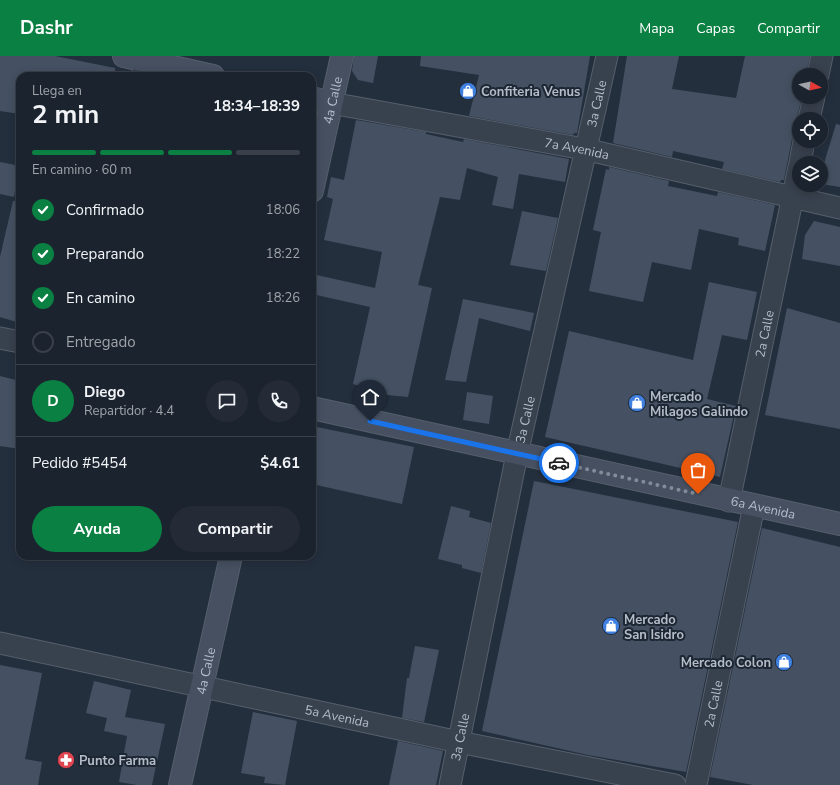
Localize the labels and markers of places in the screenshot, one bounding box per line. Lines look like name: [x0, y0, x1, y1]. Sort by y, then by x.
shop icon: Confiteria Venus: [458, 81, 478, 101]
place label: Confiteria Venus: [481, 83, 580, 101]
pin: [353, 380, 387, 421]
place label: Mercado Milagos Galindo: [650, 388, 748, 421]
shop icon: Mercado Milagos Galindo: [627, 393, 647, 413]
pin: [681, 453, 715, 494]
place label: Mercado San Isidro: [624, 611, 684, 644]
shop icon: Mercado San Isidro: [601, 616, 621, 636]
shop icon: Mercado Colon: [774, 652, 794, 672]
place label: Mercado Colon: [681, 654, 771, 672]
pharmacy icon: Punto Farma: [56, 750, 76, 770]
place label: Punto Farma: [79, 752, 156, 770]

